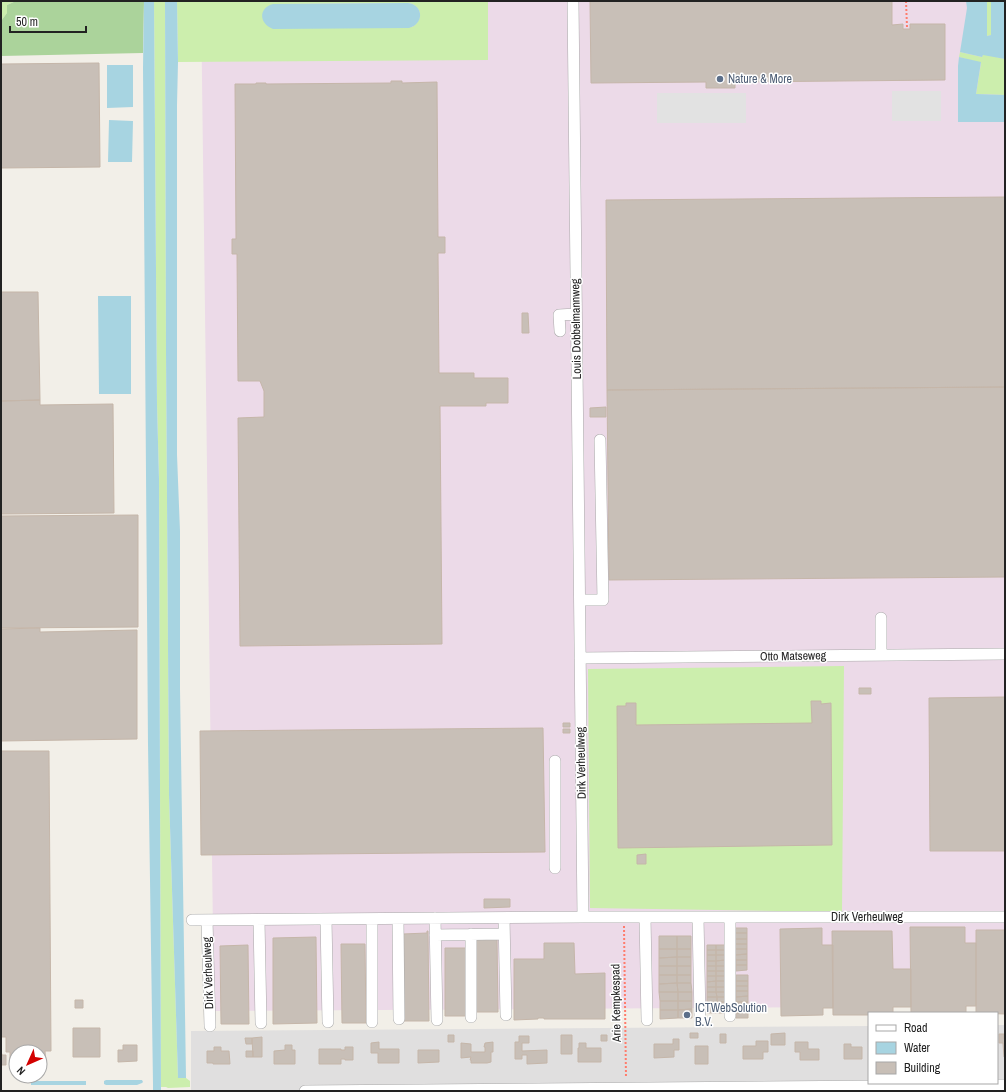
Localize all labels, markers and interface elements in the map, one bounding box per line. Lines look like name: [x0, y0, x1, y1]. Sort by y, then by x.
scale bar: [10, 8, 86, 34]
text: 50 m: [16, 14, 38, 30]
place label: Nature & More: [728, 71, 792, 87]
marker: Nature & More: [715, 74, 725, 84]
street label: Louis Dobbelmannweg: [567, 278, 585, 379]
street label: Otto Matseweg: [760, 647, 827, 665]
street label: Dirk Verheulweg: [572, 726, 590, 799]
street label: Dirk Verheulweg: [831, 909, 904, 925]
street label: Dirk Verheulweg: [199, 936, 217, 1009]
street label: Arie Kempkespad: [607, 964, 625, 1043]
place label: ICTWebSolution B.V.: [695, 1000, 767, 1030]
marker: ICTWebSolution B.V.: [682, 1010, 692, 1020]
legend: [868, 1012, 998, 1084]
text: Road: [904, 1020, 928, 1036]
text: Water: [904, 1040, 931, 1056]
north arrow: [8, 1044, 48, 1084]
text: Building: [904, 1060, 941, 1076]
text: N: [14, 1064, 28, 1078]

